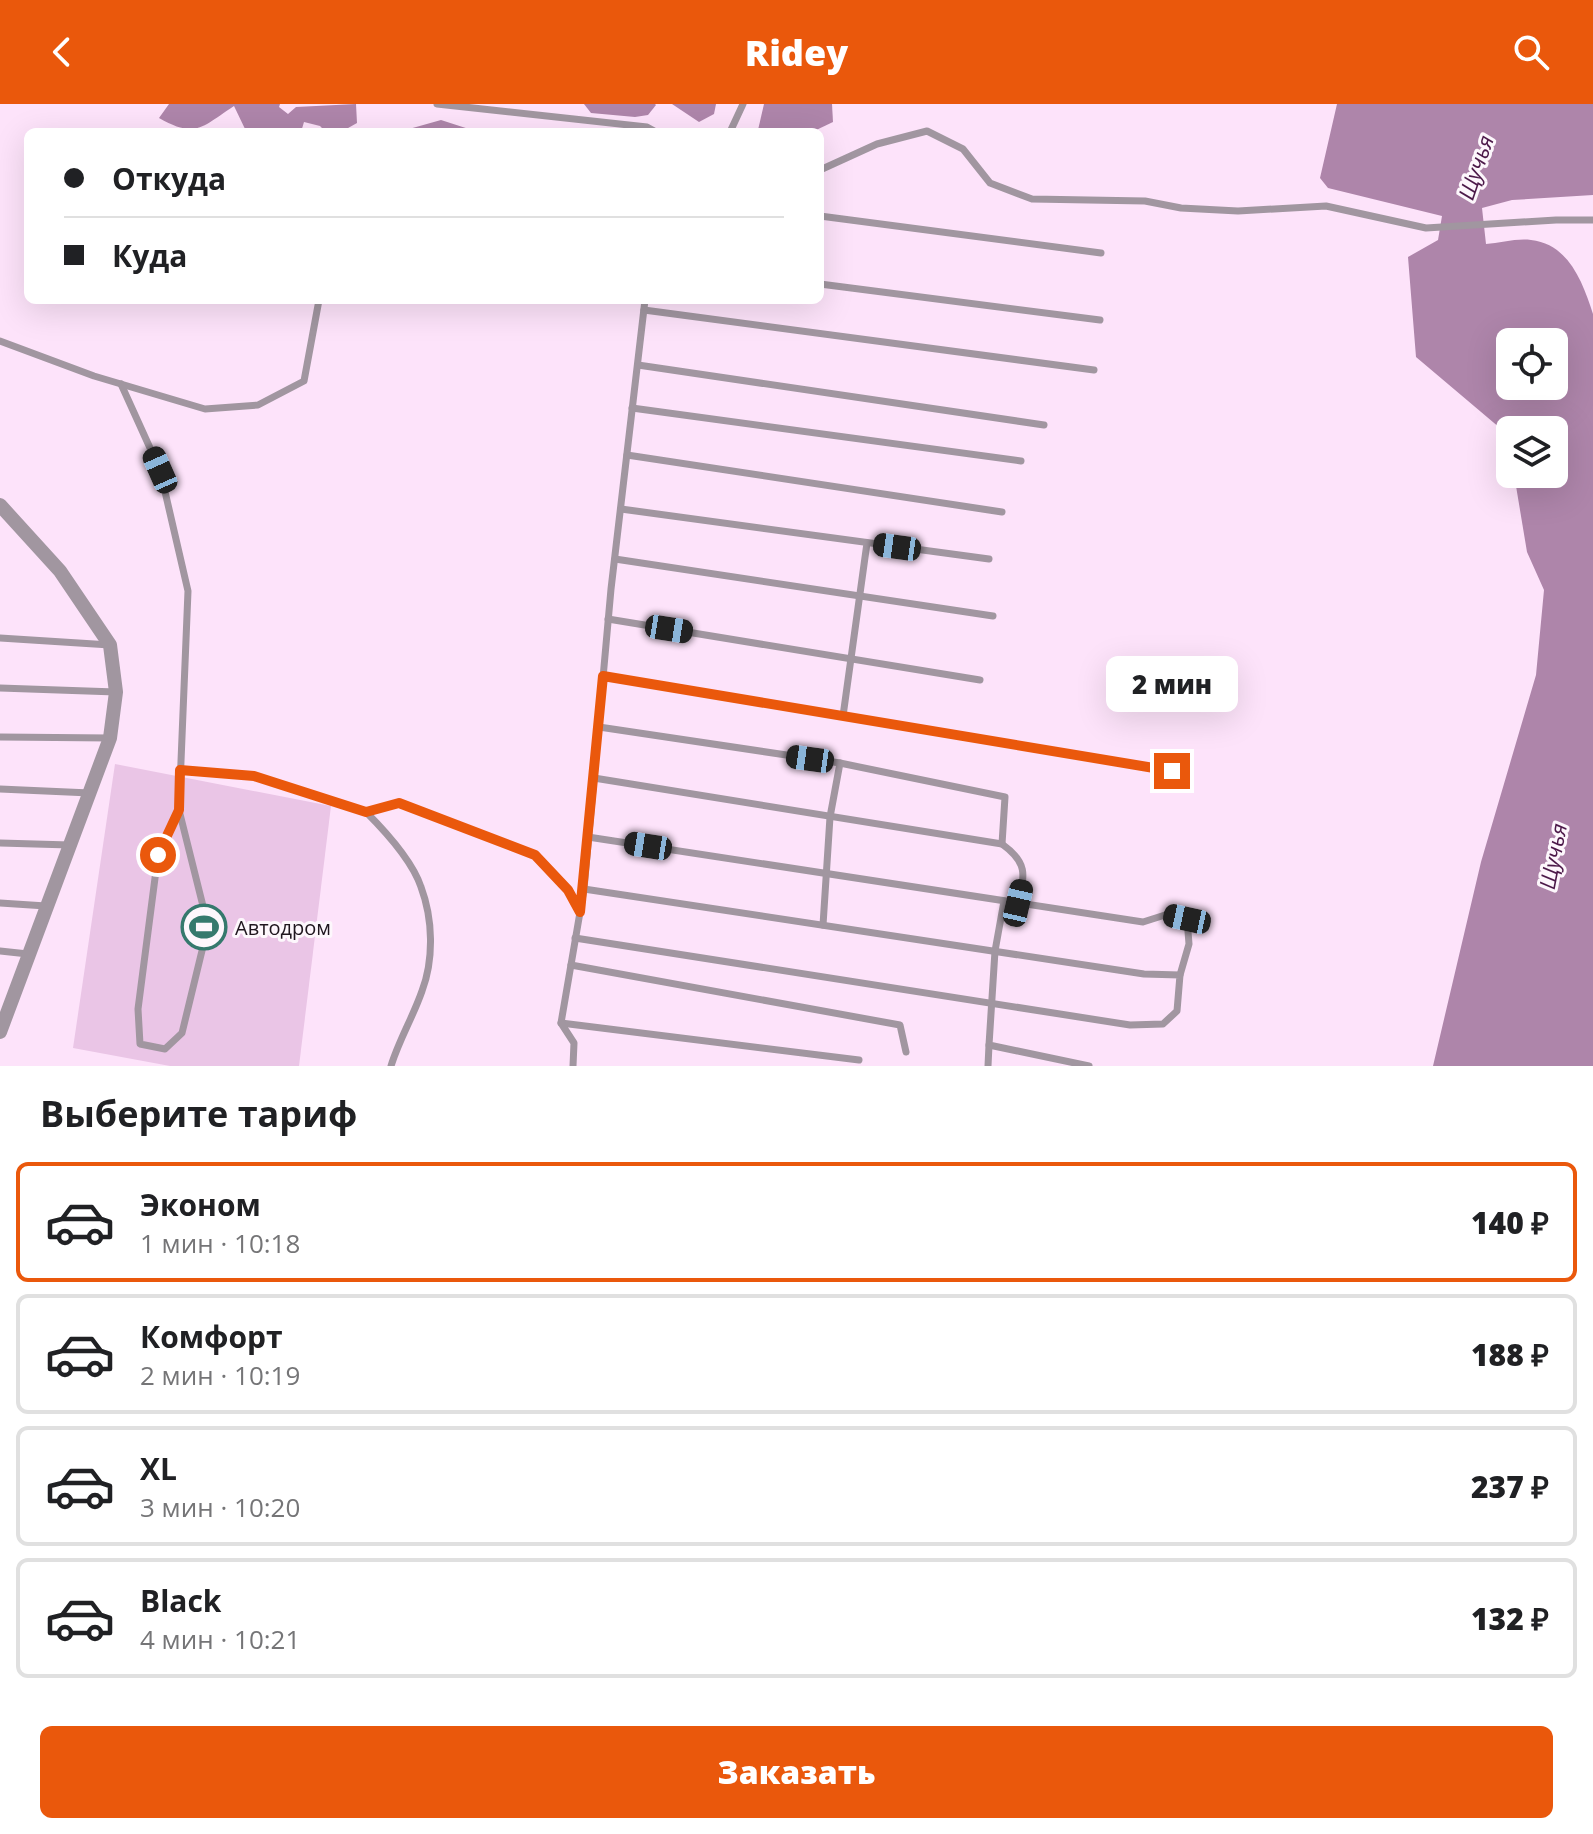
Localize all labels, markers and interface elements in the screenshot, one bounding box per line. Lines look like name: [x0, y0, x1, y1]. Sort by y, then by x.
text: Ridey: [745, 28, 848, 77]
icon: back: [40, 30, 84, 74]
icon: search: [1509, 30, 1553, 74]
water label: Щучья: [1450, 131, 1500, 203]
text: Откуда: [112, 158, 226, 199]
text: Куда: [112, 235, 187, 276]
map controls: [1496, 328, 1568, 488]
button: locate: [1496, 328, 1568, 400]
button: layers: [1496, 416, 1568, 488]
car: [139, 443, 181, 497]
car: [872, 532, 922, 562]
car: [643, 613, 695, 645]
callout: 2 мин: [1106, 655, 1238, 711]
text: 2 мин: [1132, 666, 1212, 702]
car: [785, 744, 835, 774]
route end: [1154, 753, 1190, 789]
water label: Щучья: [1531, 820, 1573, 892]
car: [622, 830, 674, 862]
route start: [140, 837, 176, 873]
car: [1001, 877, 1035, 929]
car: [1161, 902, 1213, 936]
sports icon: Автодром: [180, 903, 228, 951]
place label: Автодром: [235, 914, 331, 941]
text: Выберите тариф: [40, 1089, 357, 1138]
text: Эконом: [140, 1184, 261, 1225]
icon: car: [44, 1186, 116, 1258]
text: 140 ₽: [1471, 1202, 1549, 1243]
text: 1 мин · 10:18: [140, 1225, 300, 1261]
text: Комфорт: [140, 1316, 283, 1357]
icon: car: [44, 1318, 116, 1390]
text: 188 ₽: [1471, 1334, 1549, 1375]
text: 2 мин · 10:19: [140, 1357, 300, 1393]
text: XL: [140, 1448, 177, 1489]
icon: car: [44, 1450, 116, 1522]
text: 237 ₽: [1471, 1466, 1549, 1507]
text: 3 мин · 10:20: [140, 1489, 300, 1525]
text: Black: [140, 1580, 221, 1621]
icon: car: [44, 1582, 116, 1654]
text: 132 ₽: [1471, 1598, 1549, 1639]
text: 4 мин · 10:21: [140, 1621, 300, 1657]
button: Заказать: [40, 1726, 1553, 1818]

